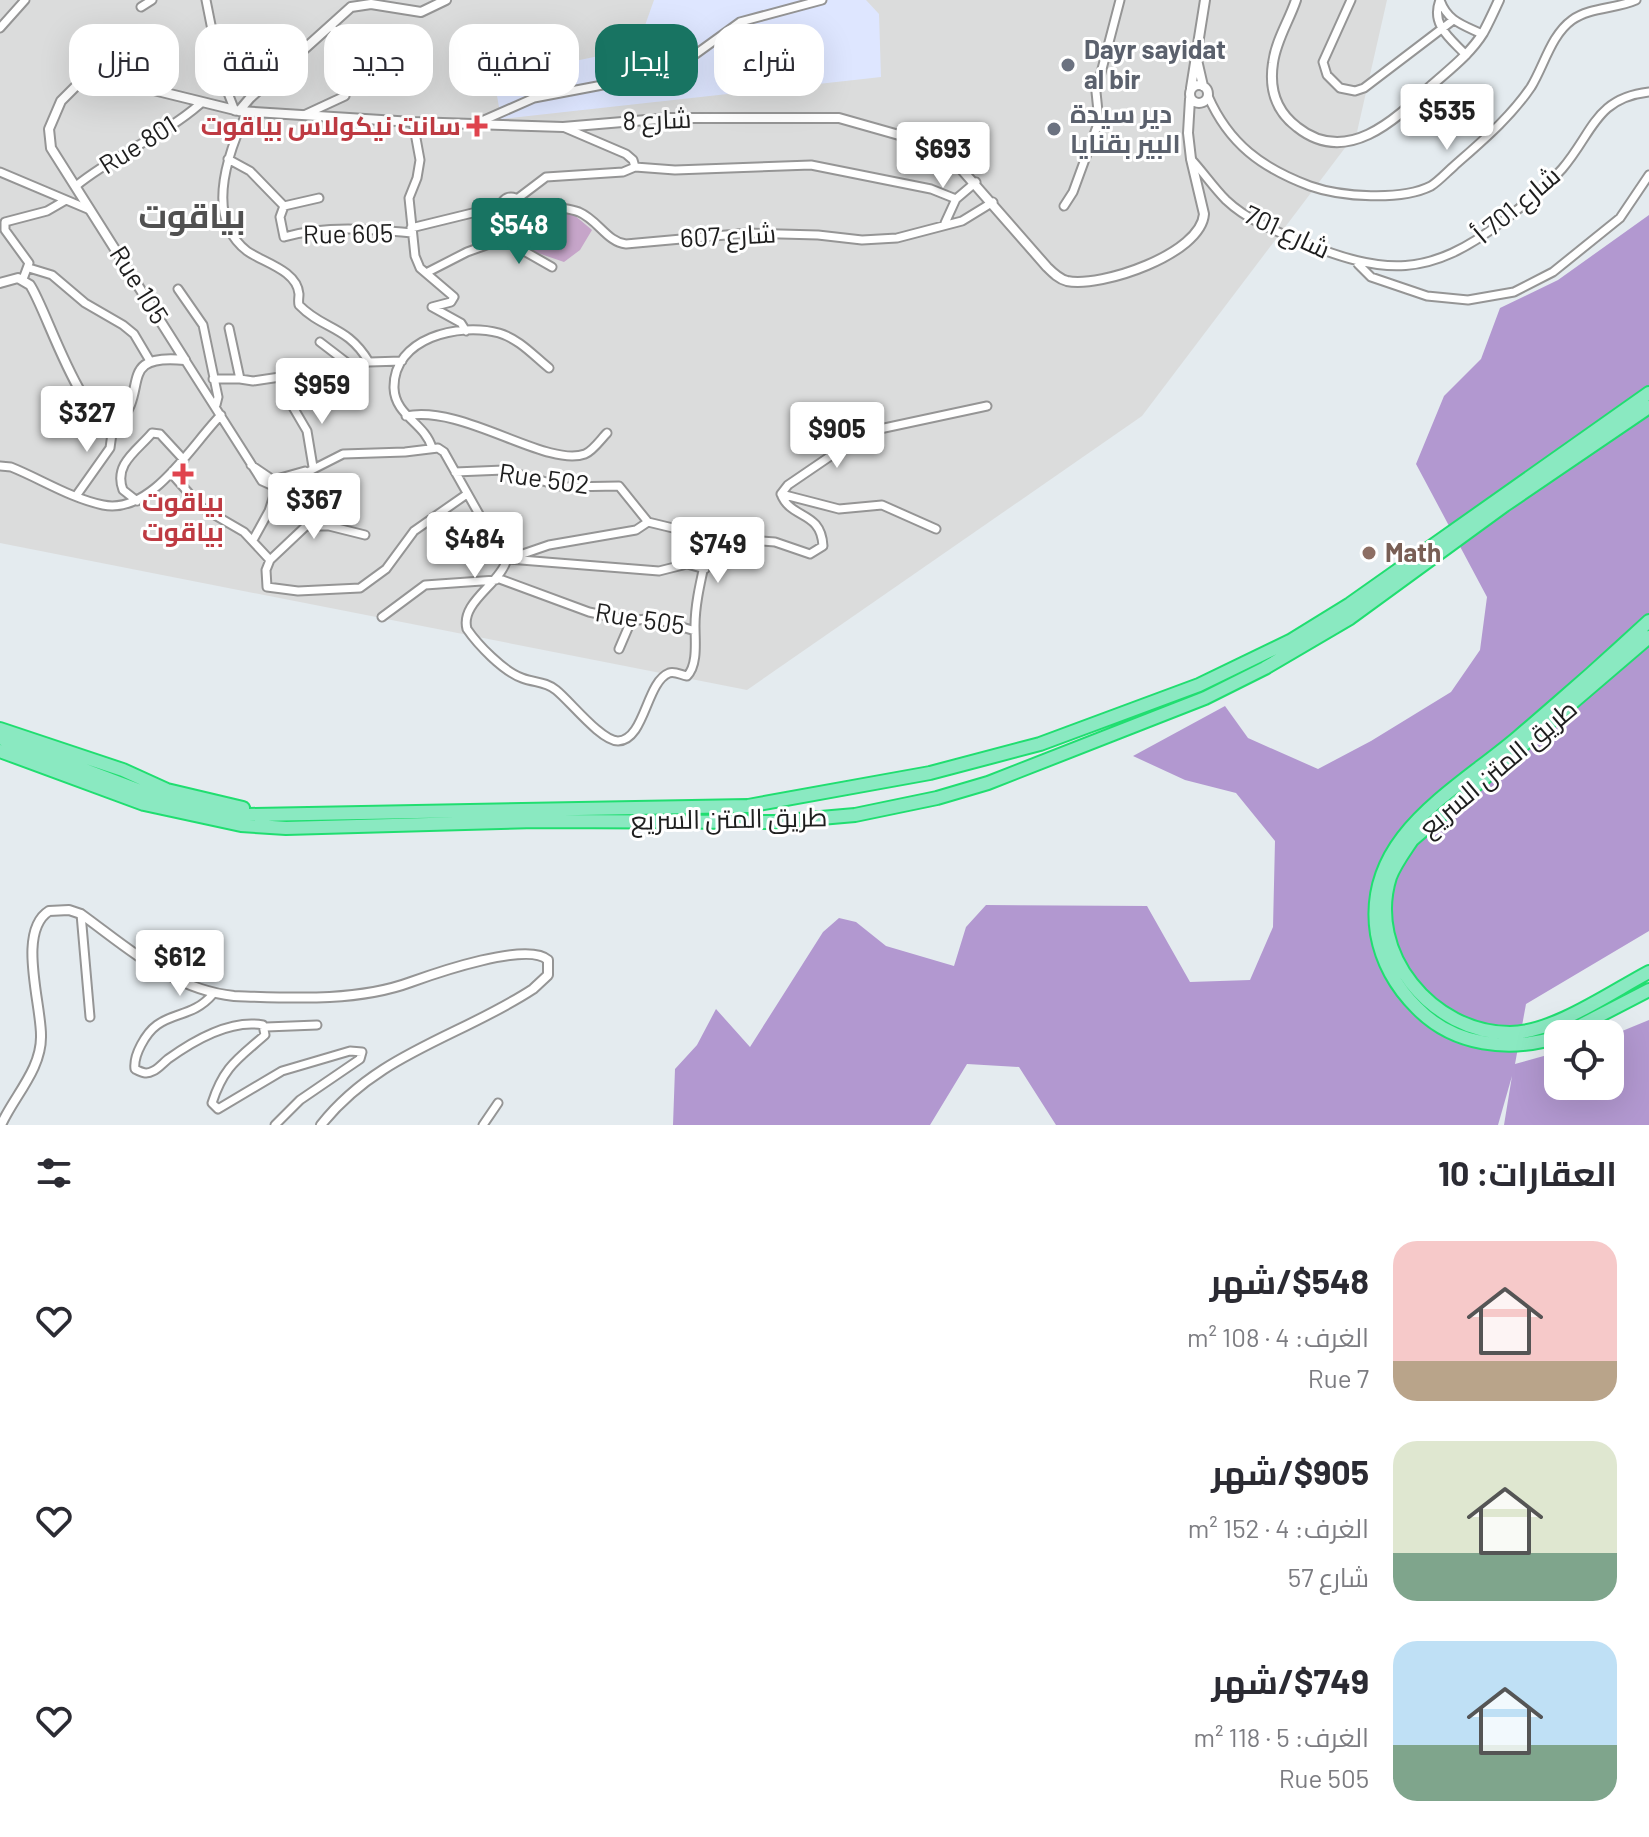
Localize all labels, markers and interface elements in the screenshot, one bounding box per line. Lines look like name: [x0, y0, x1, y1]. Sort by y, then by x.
chip: منزل: [69, 24, 179, 96]
chip: شقة: [195, 24, 308, 96]
chip: جديد: [324, 24, 433, 96]
chip: تصفية: [449, 24, 579, 96]
chip: إيجار: [595, 24, 698, 96]
chip: شراء: [714, 24, 824, 96]
place label: Dayr sayidat al bir: [1084, 33, 1226, 94]
marker: Dayr sayidat al bir: [1059, 56, 1077, 74]
pin: $535: [1400, 84, 1494, 152]
text: $535: [1419, 94, 1475, 125]
place label: دير سيدة البير بقنايا: [1070, 97, 1181, 159]
street label: شارع 8: [622, 102, 692, 138]
street label: Rue 801: [93, 108, 182, 180]
place label: سانت نيكولاس بياقوت: [201, 109, 461, 142]
marker: سانت نيكولاس بياقوت: [468, 117, 486, 135]
marker: دير سيدة البير بقنايا: [1045, 120, 1063, 138]
pin: $693: [896, 122, 990, 190]
text: $693: [915, 132, 971, 163]
street label: شارع 701 أ: [1467, 159, 1567, 251]
district label: بياقوت: [138, 194, 246, 236]
street label: شارع 701: [1239, 197, 1335, 267]
pin: $548: [472, 198, 566, 266]
text: $548: [490, 208, 548, 239]
street label: Rue 605: [303, 216, 393, 249]
street label: شارع 607: [679, 217, 777, 255]
street label: Rue 105: [104, 239, 176, 329]
pin: $959: [275, 358, 369, 426]
text: $959: [294, 368, 350, 399]
pin: $327: [40, 386, 134, 454]
text: $327: [59, 396, 115, 427]
pin: $905: [790, 402, 884, 470]
text: $905: [808, 412, 866, 443]
street label: Rue 502: [497, 456, 591, 499]
marker: بياقوت بياقوت: [174, 465, 192, 483]
pin: $367: [267, 473, 361, 541]
text: $367: [286, 483, 342, 514]
place label: بياقوت بياقوت: [142, 485, 224, 547]
pin: $484: [428, 512, 522, 580]
pin: $749: [671, 517, 765, 585]
text: $484: [445, 522, 505, 553]
text: $749: [689, 527, 747, 558]
place label: Math: [1385, 536, 1441, 567]
marker: Math: [1360, 544, 1378, 562]
street label: Rue 505: [593, 595, 687, 640]
street label: طريق المتن السريع: [1412, 692, 1584, 844]
street label: طريق المتن السريع: [630, 800, 828, 838]
pin: $612: [133, 930, 227, 998]
text: $612: [154, 940, 206, 971]
map controls: [1544, 1020, 1624, 1100]
button: locate: [1544, 1020, 1624, 1100]
icon: filters: [32, 1151, 76, 1195]
text: العقارات: 10: [1438, 1152, 1617, 1193]
text: $548/شهر: [1210, 1260, 1369, 1301]
icon: home: [1457, 1273, 1553, 1369]
icon: heart: [32, 1299, 76, 1343]
text: الغرف: 4 · 108 m²: [1187, 1321, 1369, 1352]
text: Rue 7: [1308, 1362, 1369, 1393]
text: $905/شهر: [1211, 1451, 1369, 1492]
icon: home: [1457, 1473, 1553, 1569]
icon: heart: [32, 1499, 76, 1543]
text: الغرف: 4 · 152 m²: [1188, 1512, 1369, 1543]
text: شارع 57: [1288, 1561, 1369, 1592]
text: $749/شهر: [1211, 1660, 1369, 1701]
icon: home: [1457, 1673, 1553, 1769]
icon: heart: [32, 1699, 76, 1743]
text: الغرف: 5 · 118 m²: [1193, 1721, 1369, 1752]
text: Rue 505: [1279, 1762, 1369, 1793]

